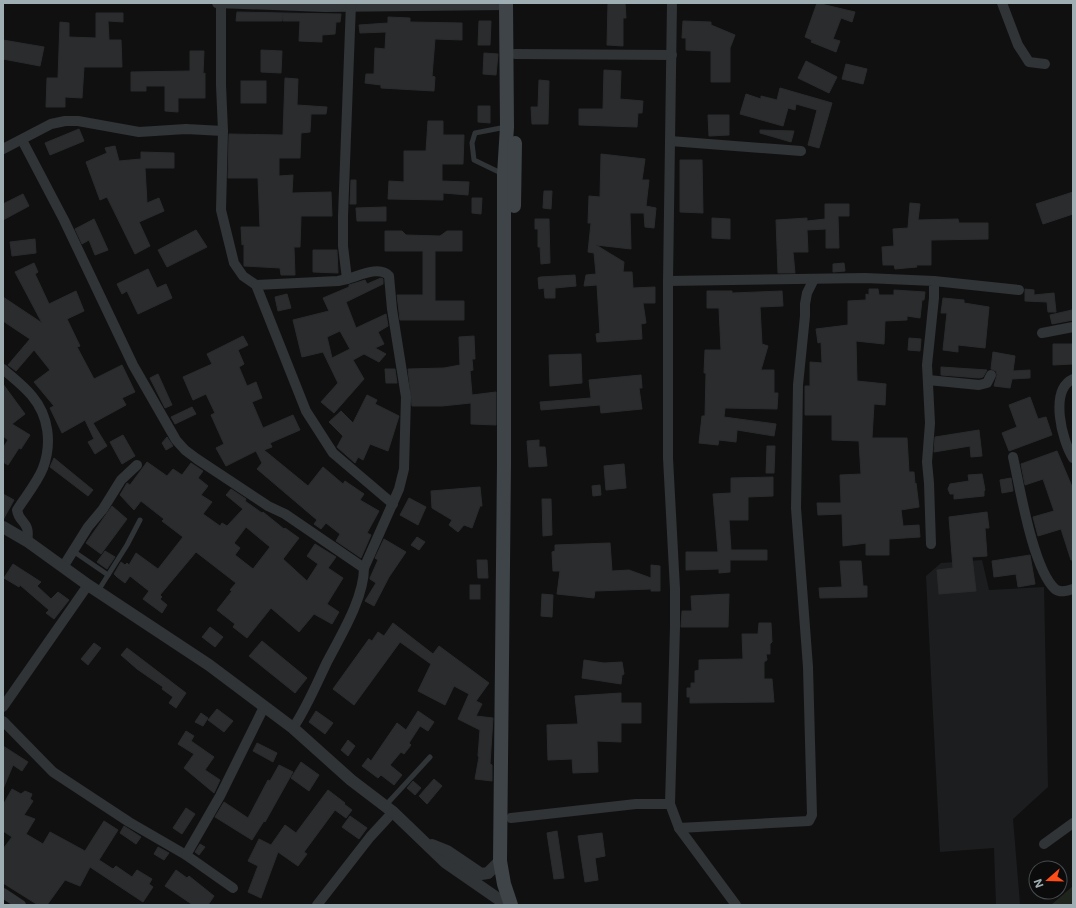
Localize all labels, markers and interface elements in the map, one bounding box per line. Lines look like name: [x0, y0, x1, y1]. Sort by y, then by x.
north arrow: [1028, 860, 1068, 900]
text: N: [1031, 877, 1047, 890]

